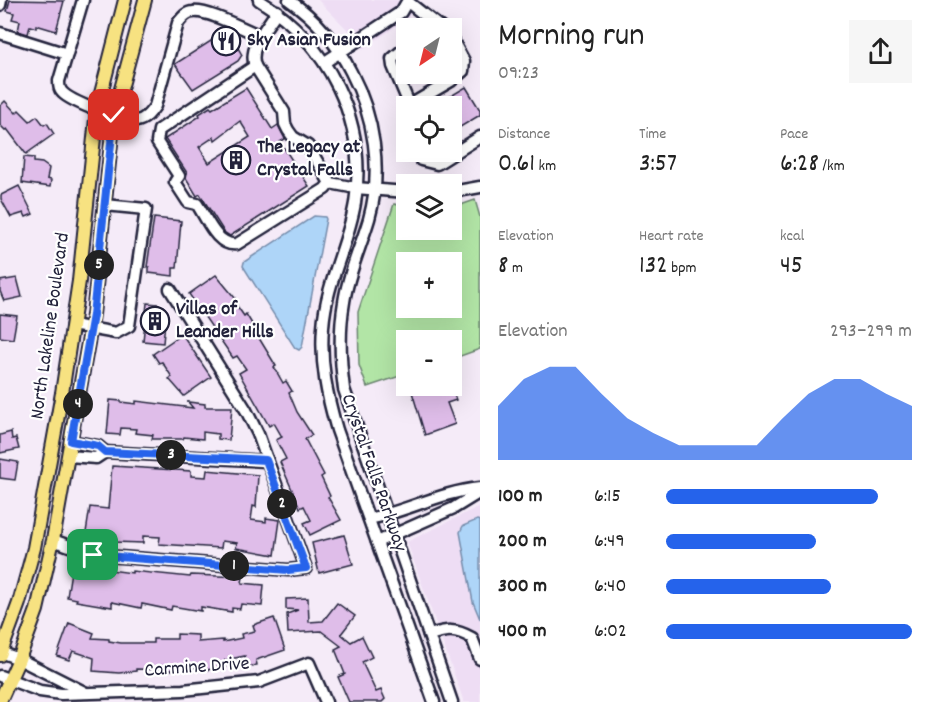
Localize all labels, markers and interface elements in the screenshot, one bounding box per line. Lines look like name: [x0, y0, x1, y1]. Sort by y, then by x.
text: Morning run: [498, 14, 645, 61]
north arrow: [396, 18, 462, 84]
map controls: [396, 18, 462, 396]
button: share: [849, 20, 912, 83]
restaurant icon: Sky Asian Fusion: [210, 25, 242, 57]
place label: Sky Asian Fusion: [247, 27, 371, 55]
text: 09:23: [498, 60, 539, 88]
pin: [88, 89, 139, 140]
button: locate: [396, 96, 462, 162]
icon: check: [97, 98, 130, 131]
text: Distance: [498, 123, 550, 146]
text: Time: [639, 123, 666, 146]
text: Pace: [780, 123, 808, 146]
place label: The Legacy at Crystal Falls: [257, 134, 361, 185]
building icon: The Legacy at Crystal Falls: [220, 144, 252, 176]
text: 0.61: [498, 146, 535, 183]
text: 3:57: [639, 146, 677, 183]
text: 6:28: [780, 146, 819, 183]
text: km: [535, 155, 556, 178]
text: /km: [819, 155, 845, 178]
button: layers: [396, 174, 462, 240]
text: Elevation: [498, 225, 554, 248]
text: Heart rate: [639, 225, 704, 248]
text: kcal: [780, 225, 804, 248]
street label: North Lakeline Boulevard: [24, 231, 78, 421]
text: 8: [498, 248, 508, 285]
text: 132: [639, 248, 668, 285]
text: 45: [780, 248, 803, 285]
pin: 5: [84, 250, 114, 280]
button: +: [396, 252, 462, 318]
text: 5: [95, 253, 103, 276]
text: m: [508, 257, 523, 280]
text: bpm: [668, 257, 697, 280]
place label: Villas of Leander Hills: [176, 296, 274, 347]
building icon: Villas of Leander Hills: [139, 305, 171, 337]
text: Elevation: [498, 318, 568, 346]
text: 293–299 m: [830, 318, 912, 346]
button: −: [396, 330, 462, 396]
pin: 4: [63, 389, 93, 419]
street label: Crystal Falls Parkway: [333, 390, 413, 556]
text: 4: [75, 392, 81, 415]
pin: 3: [156, 440, 186, 470]
text: 3: [167, 443, 175, 466]
text: 100 m: [498, 483, 543, 511]
text: 6:15: [594, 483, 621, 511]
pin: 2: [267, 489, 297, 519]
text: 2: [279, 492, 286, 515]
text: 200 m: [498, 528, 547, 556]
text: 6:49: [594, 528, 625, 556]
pin: [67, 529, 118, 580]
icon: arrive: [76, 538, 109, 571]
pin: 1: [219, 551, 249, 581]
text: 1: [232, 554, 236, 577]
text: 300 m: [498, 573, 547, 601]
text: 6:40: [594, 573, 626, 601]
text: 400 m: [498, 618, 546, 646]
text: 6:02: [594, 618, 627, 646]
street label: Carmine Drive: [144, 650, 251, 686]

